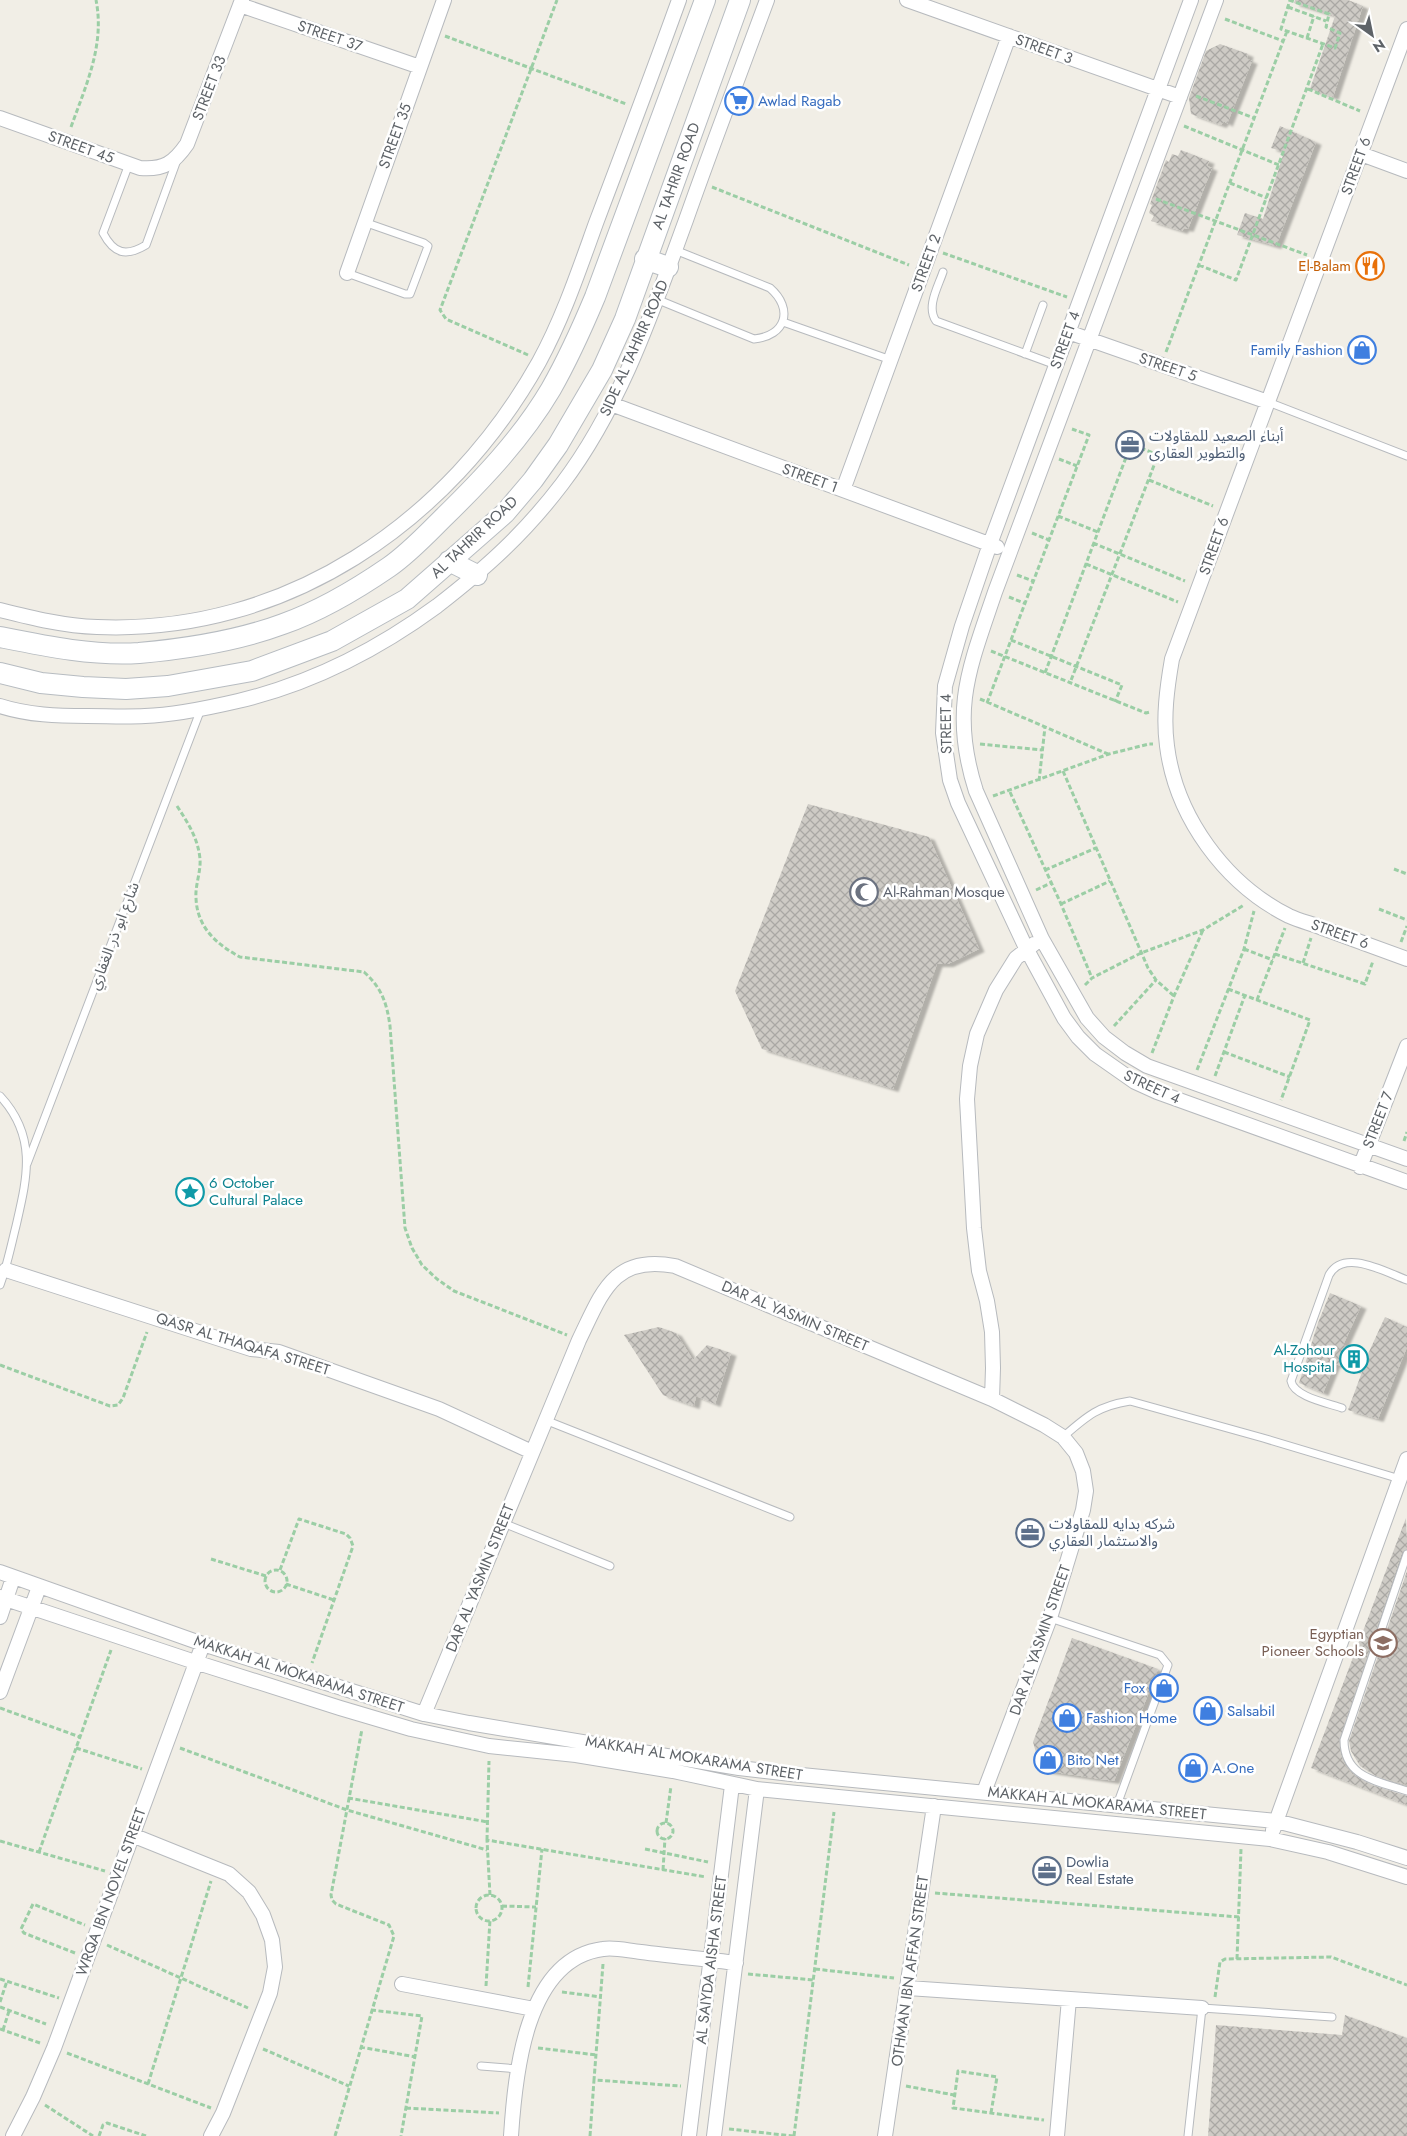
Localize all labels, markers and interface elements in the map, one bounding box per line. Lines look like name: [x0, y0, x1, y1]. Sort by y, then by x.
north arrow: [1347, 10, 1397, 60]
street label: STREET 37: [295, 15, 366, 57]
street label: STREET 3: [1012, 28, 1076, 70]
text: N: [1369, 34, 1389, 57]
street label: STREET 33: [187, 52, 231, 124]
supermarket icon: Awlad Ragab: [724, 86, 754, 116]
place label: Awlad Ragab: [758, 90, 841, 112]
street label: STREET 35: [373, 100, 417, 172]
street label: AL TAHRIR ROAD: [646, 120, 706, 232]
street label: STREET 45: [45, 125, 117, 169]
street label: STREET 6: [1335, 134, 1377, 198]
street label: STREET 2: [905, 231, 947, 295]
restaurant icon: El-Balam: [1355, 251, 1385, 281]
place label: El-Balam: [1298, 255, 1351, 277]
street label: SIDE AL TAHRIR ROAD: [594, 276, 674, 420]
street label: STREET 4: [1044, 308, 1086, 372]
shop icon: Family Fashion: [1347, 335, 1377, 365]
place label: Family Fashion: [1250, 339, 1343, 361]
street label: STREET 5: [1136, 347, 1200, 387]
place label: أبناء الصعيد للمقاولات والتطوير العقارى: [1149, 425, 1284, 464]
office icon: أبناء الصعيد للمقاولات والتطوير العقارى: [1115, 430, 1145, 460]
street label: STREET 1: [779, 458, 841, 498]
street label: AL TAHRIR ROAD: [425, 491, 523, 583]
street label: STREET 6: [1193, 514, 1235, 578]
street label: STREET 4: [934, 693, 958, 754]
mosque icon: Al-Rahman Mosque: [849, 877, 879, 907]
street label: شارع ابو ذر الغفاري: [83, 879, 146, 994]
place label: Al-Rahman Mosque: [883, 881, 1005, 903]
street label: STREET 6: [1308, 913, 1372, 955]
street label: STREET 4: [1120, 1064, 1184, 1110]
street label: STREET 7: [1357, 1088, 1399, 1152]
place label: 6 October Cultural Palace: [209, 1172, 303, 1211]
place icon: 6 October Cultural Palace: [175, 1177, 205, 1207]
street label: DAR AL YASMIN STREET: [718, 1275, 872, 1357]
street label: QASR AL THAQAFA STREET: [153, 1307, 333, 1381]
place label: Al-Zohour Hospital: [1273, 1339, 1336, 1378]
building icon: Al-Zohour Hospital: [1339, 1344, 1369, 1374]
street label: DAR AL YASMIN STREET: [440, 1501, 520, 1655]
place label: شركه بدايه للمقاولات والاستثمار العقاري: [1049, 1513, 1175, 1552]
office icon: شركه بدايه للمقاولات والاستثمار العقاري: [1015, 1518, 1045, 1548]
street label: DAR AL YASMIN STREET: [1004, 1562, 1076, 1718]
place label: Egyptian Pioneer Schools: [1262, 1623, 1364, 1662]
school or university icon: Egyptian Pioneer Schools: [1368, 1628, 1398, 1658]
street label: MAKKAH AL MOKARAMA STREET: [191, 1630, 407, 1718]
shop icon: Fox: [1149, 1673, 1179, 1703]
place label: Fox: [1124, 1677, 1146, 1699]
shop icon: Salsabil: [1193, 1696, 1223, 1726]
place label: Salsabil: [1227, 1700, 1275, 1722]
shop icon: Fashion Home: [1052, 1703, 1082, 1733]
place label: Fashion Home: [1086, 1707, 1177, 1729]
street label: MAKKAH AL MOKARAMA STREET: [584, 1730, 804, 1786]
shop icon: Bito Net: [1033, 1745, 1063, 1775]
place label: Bito Net: [1067, 1749, 1119, 1771]
shop icon: A.One: [1178, 1753, 1208, 1783]
place label: A.One: [1212, 1757, 1255, 1779]
street label: MAKKAH AL MOKARAMA STREET: [987, 1781, 1207, 1825]
street label: WRQA IBN NOVEL STREET: [70, 1805, 152, 1979]
place label: Dowlia Real Estate: [1066, 1851, 1134, 1890]
office icon: Dowlia Real Estate: [1032, 1856, 1062, 1886]
street label: OTHMAN IBN AFFAN STREET: [886, 1874, 934, 2068]
street label: AL SAIYDA AISHA STREET: [690, 1875, 732, 2045]

